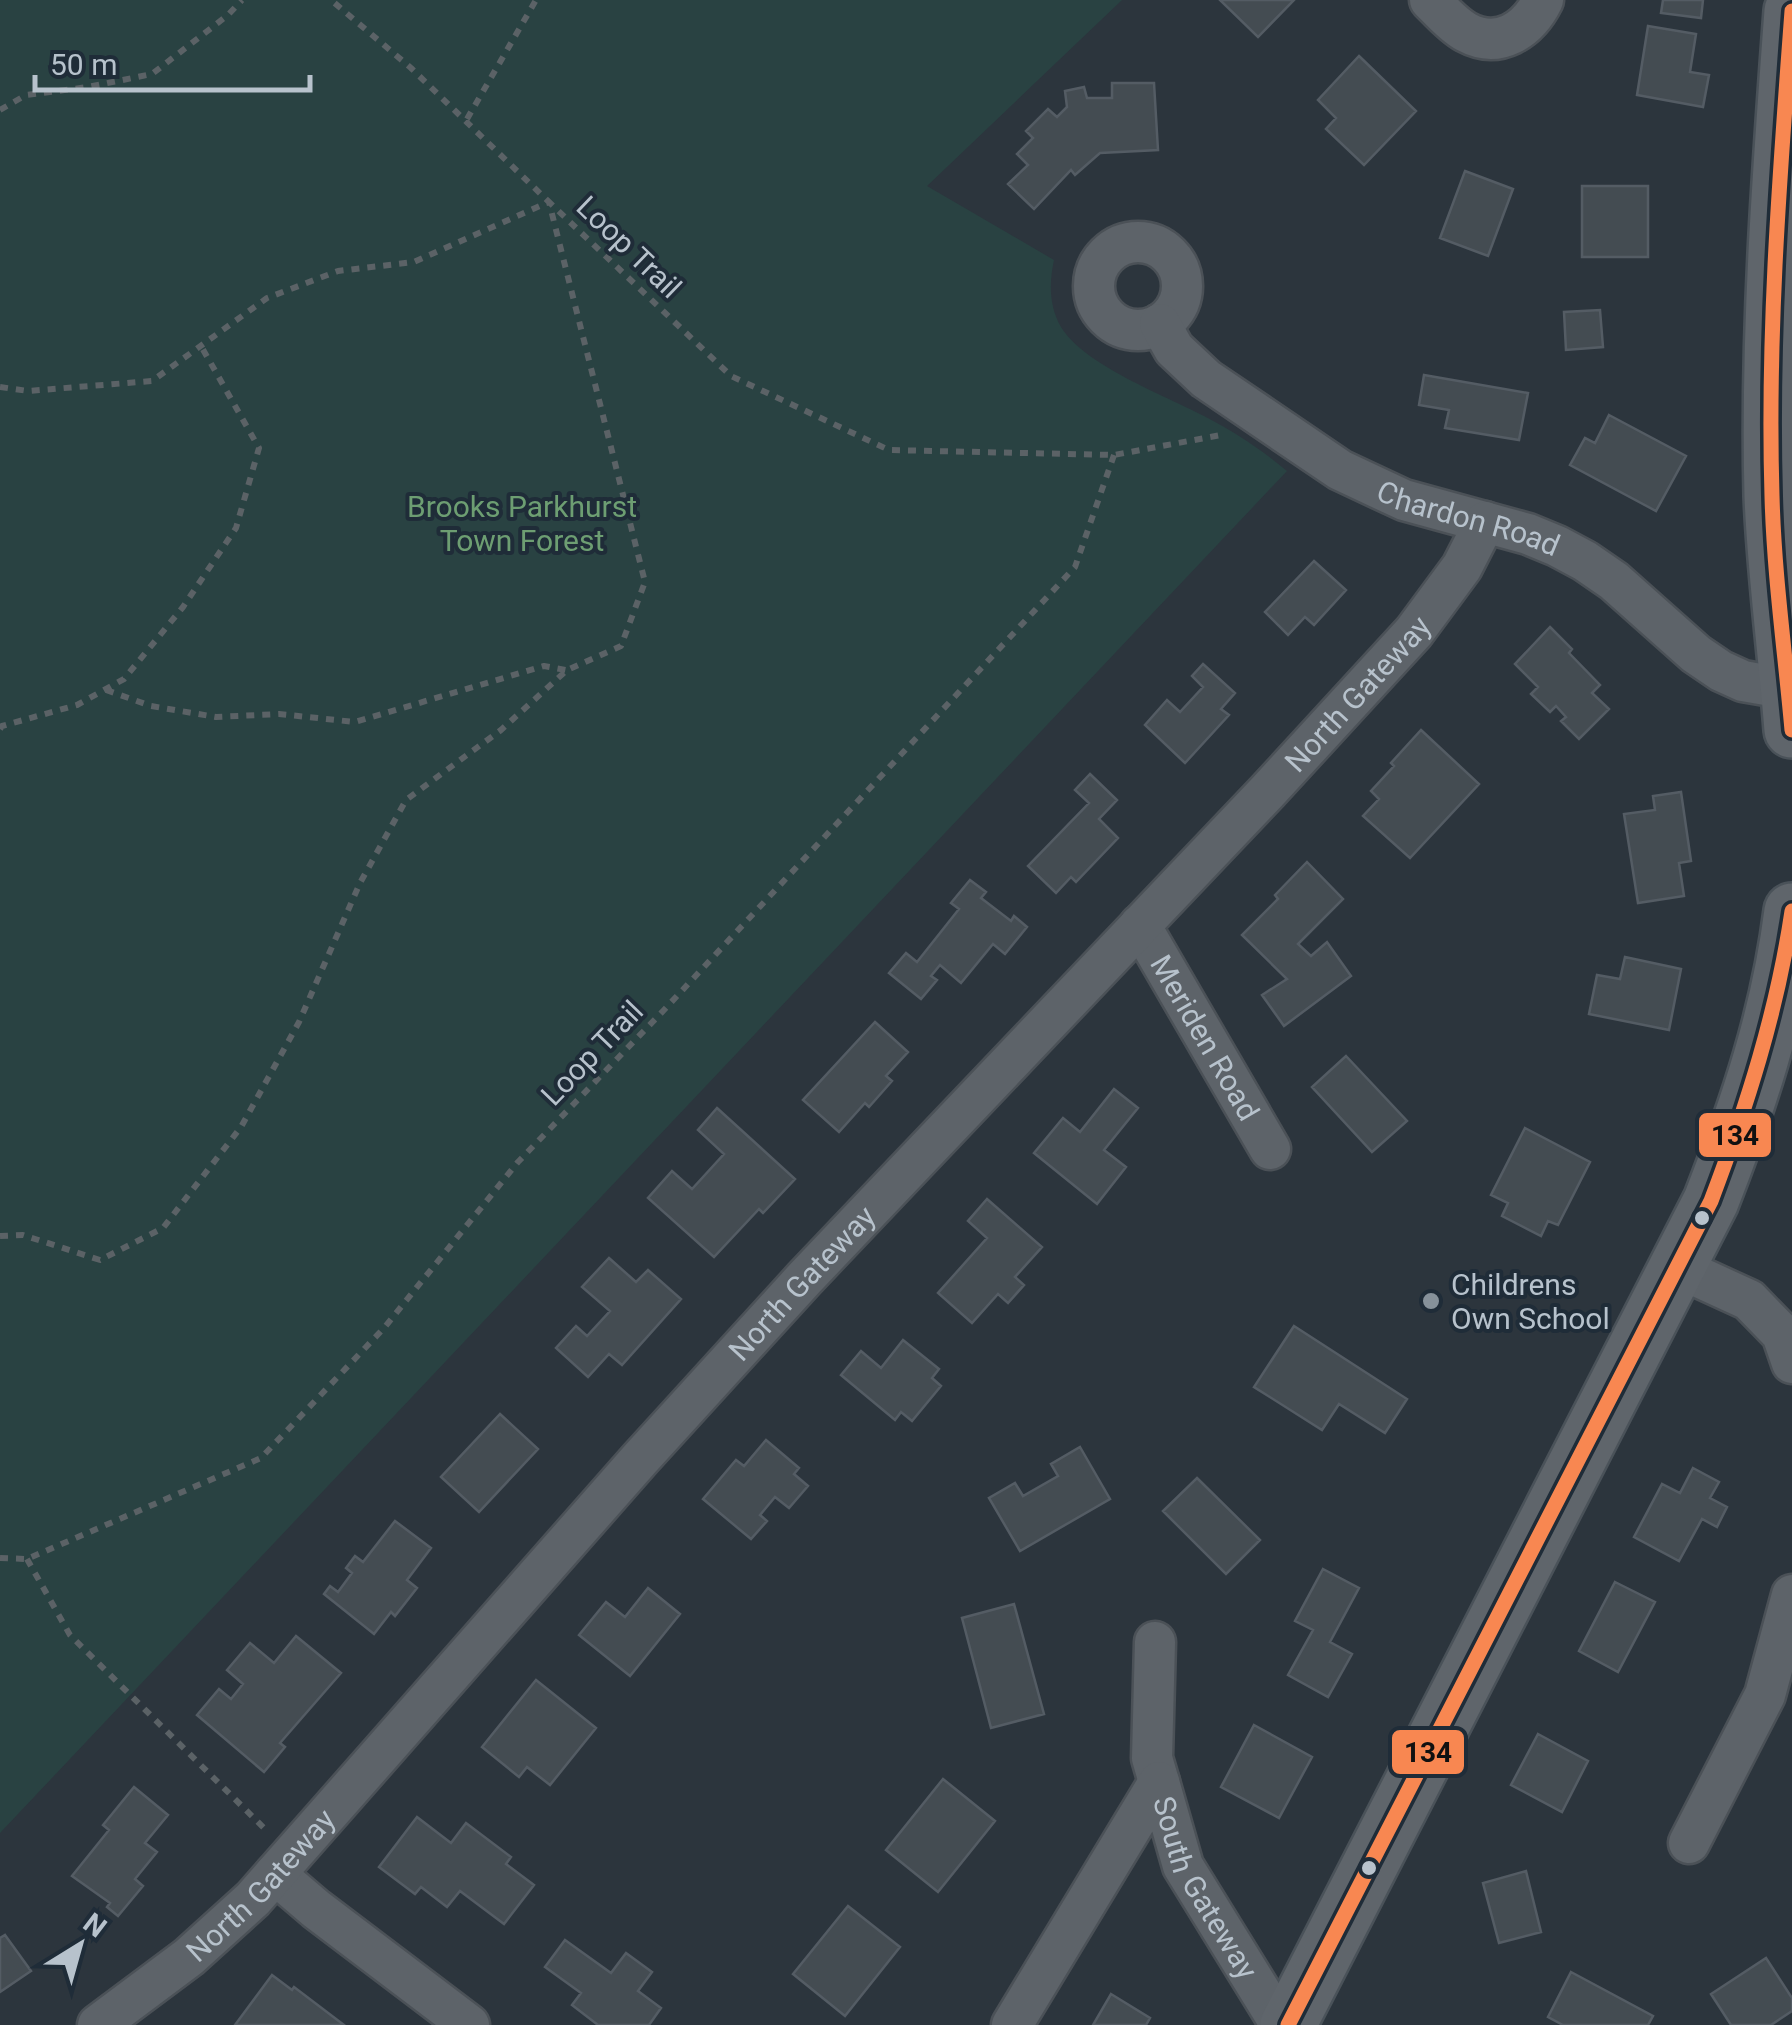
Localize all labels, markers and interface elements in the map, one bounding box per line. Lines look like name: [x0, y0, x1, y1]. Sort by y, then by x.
scale bar: [35, 30, 310, 92]
text: 50 m: [50, 47, 117, 82]
street label: Loop Trail: [570, 189, 688, 305]
street label: Chardon Road: [1371, 472, 1565, 563]
park label: Brooks Parkhurst Town Forest: [407, 489, 637, 558]
street label: North Gateway: [1277, 609, 1437, 779]
street label: Meriden Road: [1144, 949, 1267, 1126]
street label: Loop Trail: [534, 994, 650, 1112]
line badge: 134: [1697, 1111, 1773, 1159]
text: 134: [1711, 1119, 1759, 1152]
street label: North Gateway: [721, 1198, 882, 1367]
unlabelled marker: [1692, 1208, 1712, 1228]
place label: Childrens Own School: [1451, 1267, 1610, 1336]
marker: Childrens Own School: [1420, 1290, 1442, 1312]
line badge: 134: [1390, 1728, 1466, 1776]
text: 134: [1404, 1736, 1452, 1769]
street label: South Gateway: [1146, 1792, 1266, 1985]
street label: North Gateway: [179, 1802, 342, 1969]
unlabelled marker: [1359, 1858, 1379, 1878]
north arrow: [30, 1895, 130, 1995]
text: N: [77, 1906, 113, 1945]

